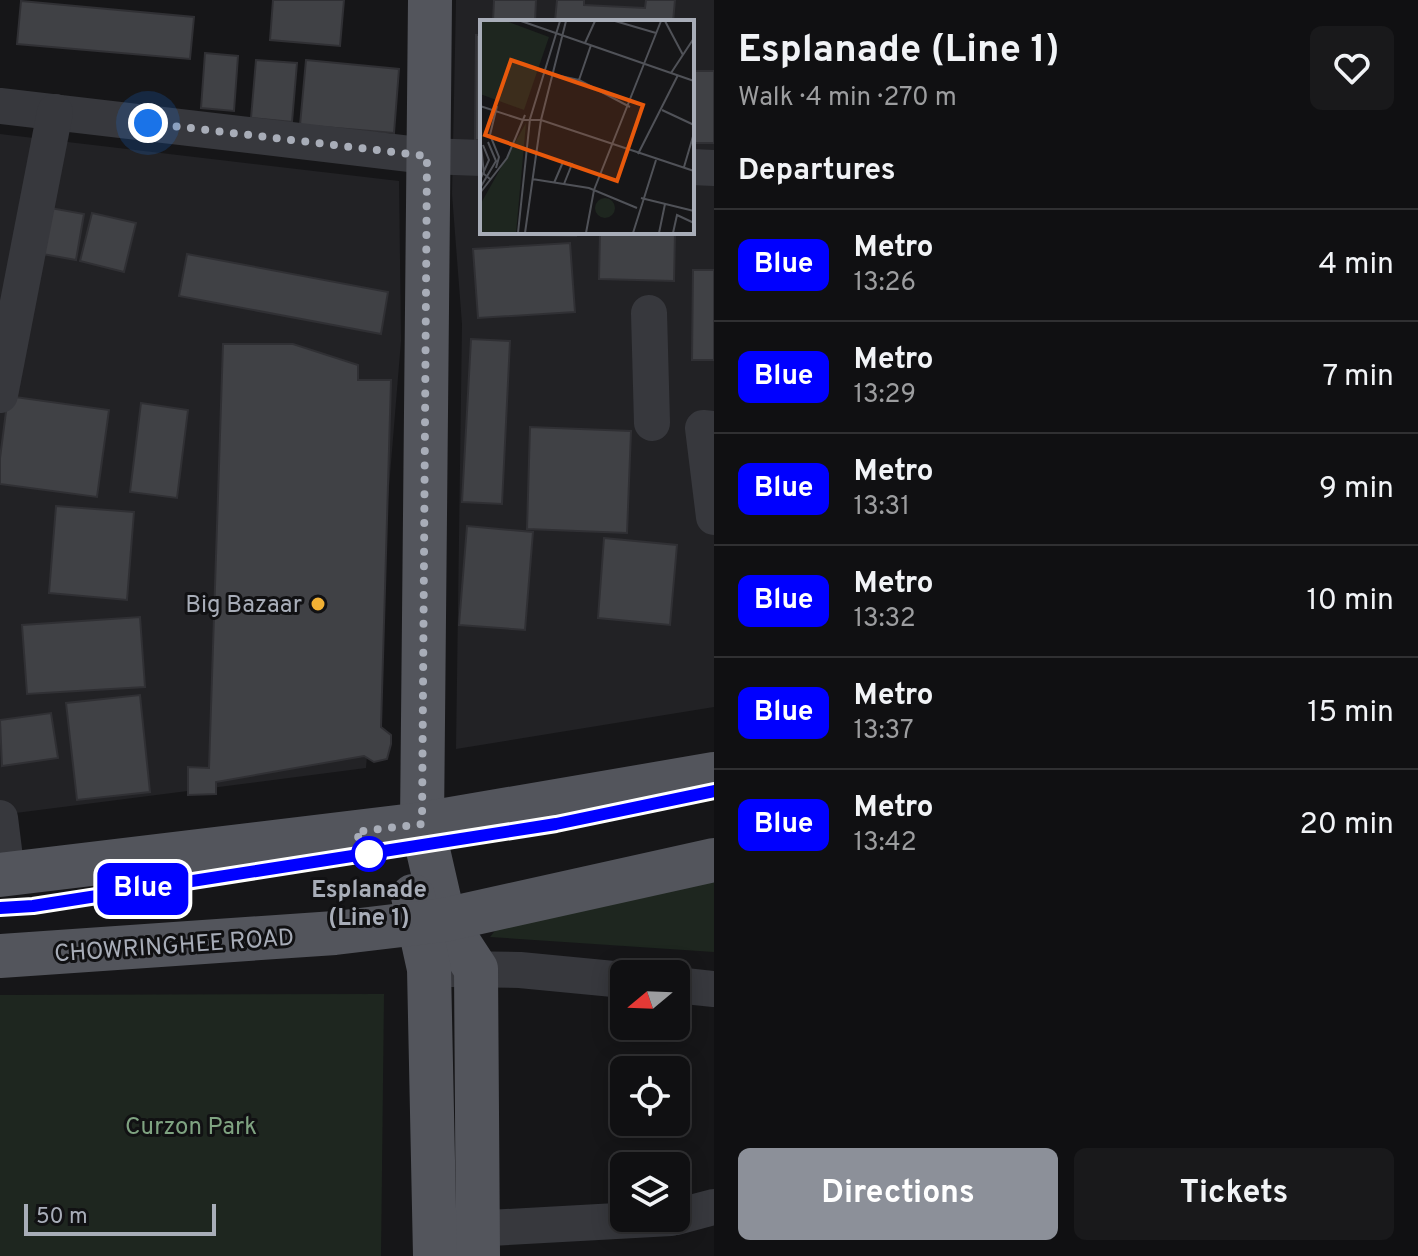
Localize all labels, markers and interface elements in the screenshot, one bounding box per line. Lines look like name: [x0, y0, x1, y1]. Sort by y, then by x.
inset map: [480, 20, 694, 234]
button: heart: [1310, 26, 1394, 110]
text: Esplanade (Line 1): [738, 27, 1060, 76]
text: Walk · 4 min · 270 m: [738, 82, 957, 115]
your location: [128, 103, 168, 143]
text: Departures: [738, 153, 896, 190]
text: Metro: [853, 230, 934, 267]
text: Blue: [754, 247, 813, 283]
text: 4 min: [1318, 247, 1394, 284]
text: 13:26: [853, 267, 916, 300]
text: Metro: [853, 342, 934, 379]
text: Blue: [754, 359, 813, 395]
text: 7 min: [1323, 359, 1394, 396]
text: 13:29: [853, 379, 916, 412]
text: Metro: [853, 454, 934, 491]
text: Blue: [754, 471, 813, 507]
text: 9 min: [1319, 471, 1394, 508]
text: 13:31: [853, 491, 910, 524]
text: Metro: [853, 566, 934, 603]
text: Blue: [754, 583, 813, 619]
text: 10 min: [1307, 583, 1394, 620]
place label: Big Bazaar: [185, 591, 302, 621]
marker: Big Bazaar: [309, 595, 327, 613]
text: 13:32: [853, 603, 916, 636]
text: Metro: [853, 678, 934, 715]
text: Blue: [754, 695, 813, 731]
text: 15 min: [1307, 695, 1394, 732]
text: 13:37: [853, 715, 914, 748]
text: Metro: [853, 790, 934, 827]
text: Blue: [754, 807, 813, 843]
text: 20 min: [1299, 807, 1394, 844]
text: 13:42: [853, 827, 917, 860]
marker: Esplanade (Line 1): [352, 837, 386, 871]
line badge: Blue: [87, 863, 199, 915]
text: Blue: [113, 871, 173, 907]
place label: Esplanade (Line 1): [311, 876, 427, 934]
street label: CHOWRINGHEE ROAD: [53, 924, 295, 970]
north arrow: [610, 960, 690, 1040]
map controls: [610, 960, 690, 1232]
button: locate: [610, 1056, 690, 1136]
park label: Curzon Park: [125, 1113, 257, 1143]
button: Directions: [738, 1148, 1058, 1240]
button: Tickets: [1074, 1148, 1394, 1240]
button: layers: [610, 1152, 690, 1232]
scale bar: [24, 1200, 216, 1236]
text: 50 m: [36, 1204, 88, 1231]

